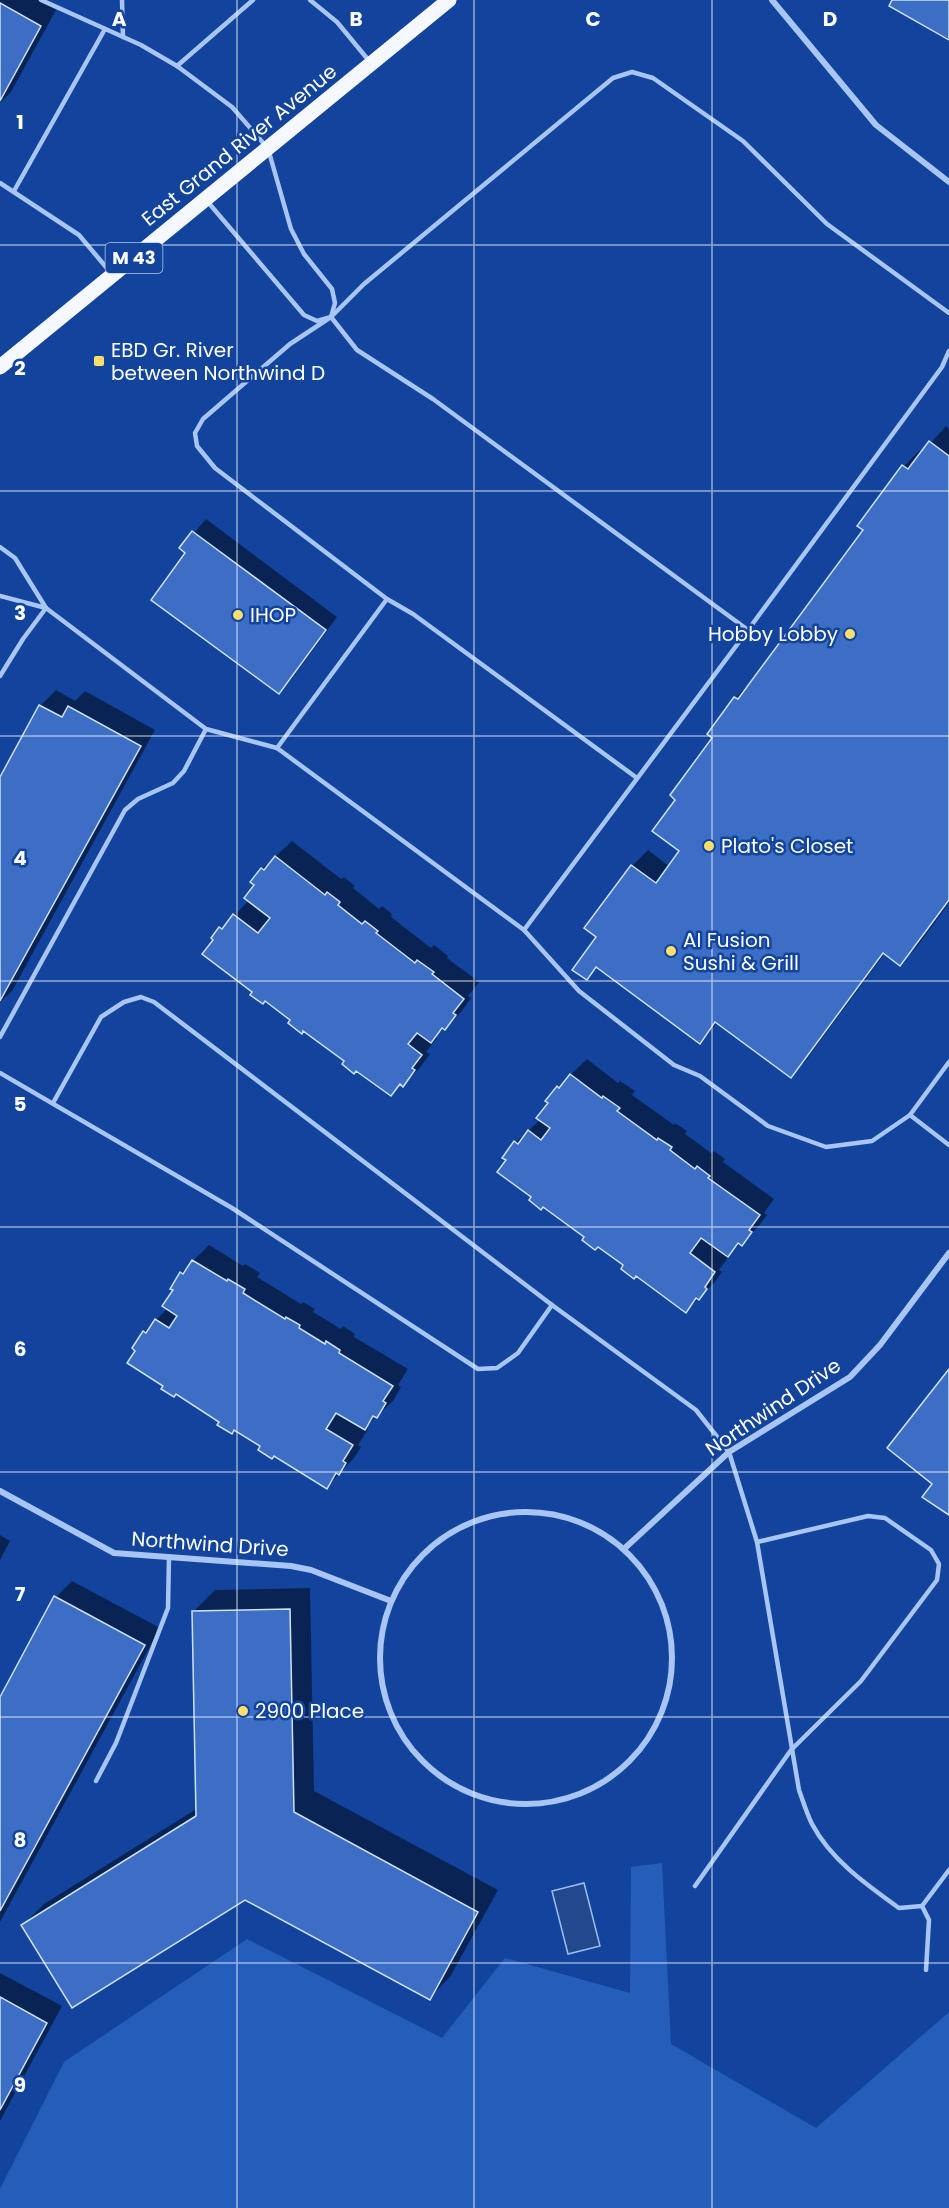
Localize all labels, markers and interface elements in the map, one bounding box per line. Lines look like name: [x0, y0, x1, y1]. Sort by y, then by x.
text: A: [112, 5, 127, 33]
text: B: [349, 5, 363, 33]
text: C: [585, 5, 601, 33]
text: D: [823, 5, 837, 33]
street label: East Grand River Avenue: [136, 57, 342, 233]
text: 1: [16, 108, 24, 136]
road number: M 43: [106, 243, 162, 273]
place label: EBD Gr. River between Northwind D: [111, 336, 325, 387]
text: 2: [14, 354, 26, 382]
marker: EBD Gr. River between Northwind D: [92, 354, 106, 368]
text: 3: [14, 599, 26, 627]
place label: IHOP: [250, 601, 296, 629]
marker: IHOP: [231, 608, 245, 622]
place label: Hobby Lobby: [708, 620, 838, 648]
marker: Hobby Lobby: [843, 627, 857, 641]
place label: Plato's Closet: [721, 832, 853, 860]
marker: Plato's Closet: [702, 839, 716, 853]
text: 4: [13, 844, 27, 872]
place label: AI Fusion Sushi & Grill: [683, 926, 799, 977]
marker: AI Fusion Sushi & Grill: [664, 944, 678, 958]
text: 5: [14, 1090, 27, 1118]
text: 6: [14, 1335, 26, 1363]
street label: Northwind Drive: [700, 1351, 846, 1463]
street label: Northwind Drive: [130, 1525, 290, 1563]
text: 7: [15, 1580, 26, 1608]
place label: 2900 Place: [255, 1697, 364, 1725]
marker: 2900 Place: [236, 1704, 250, 1718]
text: 8: [14, 1826, 26, 1854]
text: 9: [14, 2071, 26, 2099]

